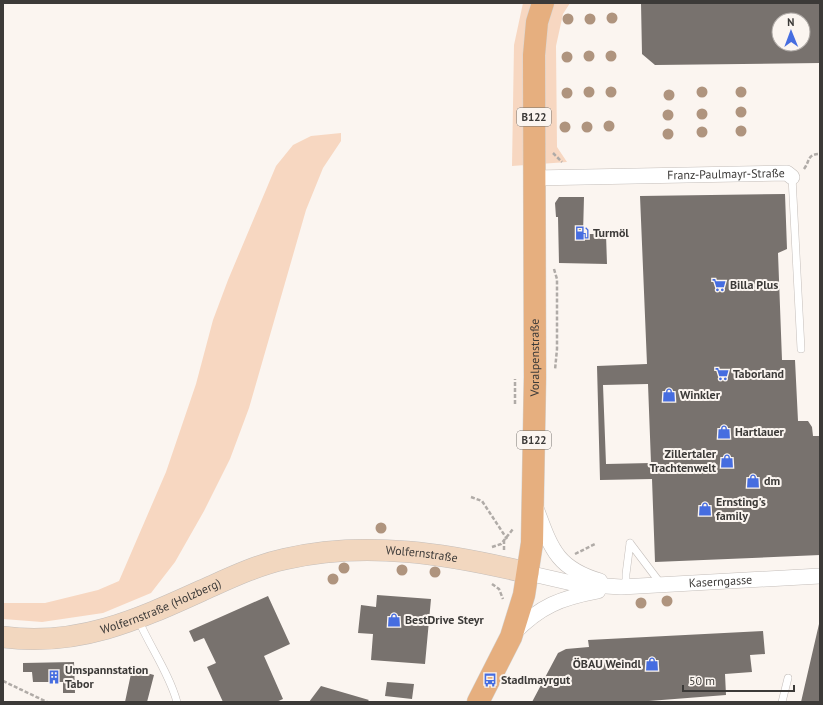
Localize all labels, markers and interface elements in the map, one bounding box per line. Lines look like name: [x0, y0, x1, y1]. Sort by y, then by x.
north arrow: [771, 12, 811, 52]
text: N: [787, 15, 795, 29]
road number: B122: [517, 108, 551, 126]
street label: Franz-Paulmayr-Straße: [667, 165, 785, 182]
fuel station icon: Turmöl: [574, 225, 590, 241]
place label: Turmöl: [593, 225, 629, 240]
supermarket icon: Billa Plus: [711, 277, 727, 293]
place label: Billa Plus: [730, 277, 778, 292]
street label: Voralpenstraße: [527, 319, 542, 397]
supermarket icon: Taborland: [714, 366, 730, 382]
place label: Taborland: [733, 366, 784, 381]
shop icon: Winkler: [661, 387, 677, 403]
place label: Winkler: [680, 387, 721, 402]
shop icon: Hartlauer: [716, 424, 732, 440]
place label: Hartlauer: [735, 424, 785, 439]
road number: B122: [517, 431, 551, 449]
place label: Zillertaler Trachtenwelt: [649, 446, 717, 475]
shop icon: Zillertaler Trachtenwelt: [719, 453, 735, 469]
shop icon: dm: [745, 473, 761, 489]
place label: dm: [764, 473, 780, 488]
place label: Ernsting's family: [716, 494, 766, 523]
shop icon: Ernsting's family: [697, 501, 713, 517]
street label: Wolfernstraße: [385, 542, 459, 565]
street label: Kaserngasse: [688, 572, 753, 590]
street label: Wolfernstraße (Holzberg): [99, 575, 223, 637]
shop icon: BestDrive Steyr: [386, 612, 402, 628]
place label: BestDrive Steyr: [405, 612, 485, 627]
place label: ÖBAU Weindl: [573, 656, 641, 671]
shop icon: ÖBAU Weindl: [644, 656, 660, 672]
place label: Umspannstation Tabor: [65, 662, 148, 691]
scale bar: [683, 667, 794, 693]
building icon: Umspannstation Tabor: [46, 669, 62, 685]
bus stop icon: Stadlmayrgut: [482, 672, 498, 688]
place label: Stadlmayrgut: [501, 672, 571, 687]
text: 50 m: [689, 673, 715, 688]

